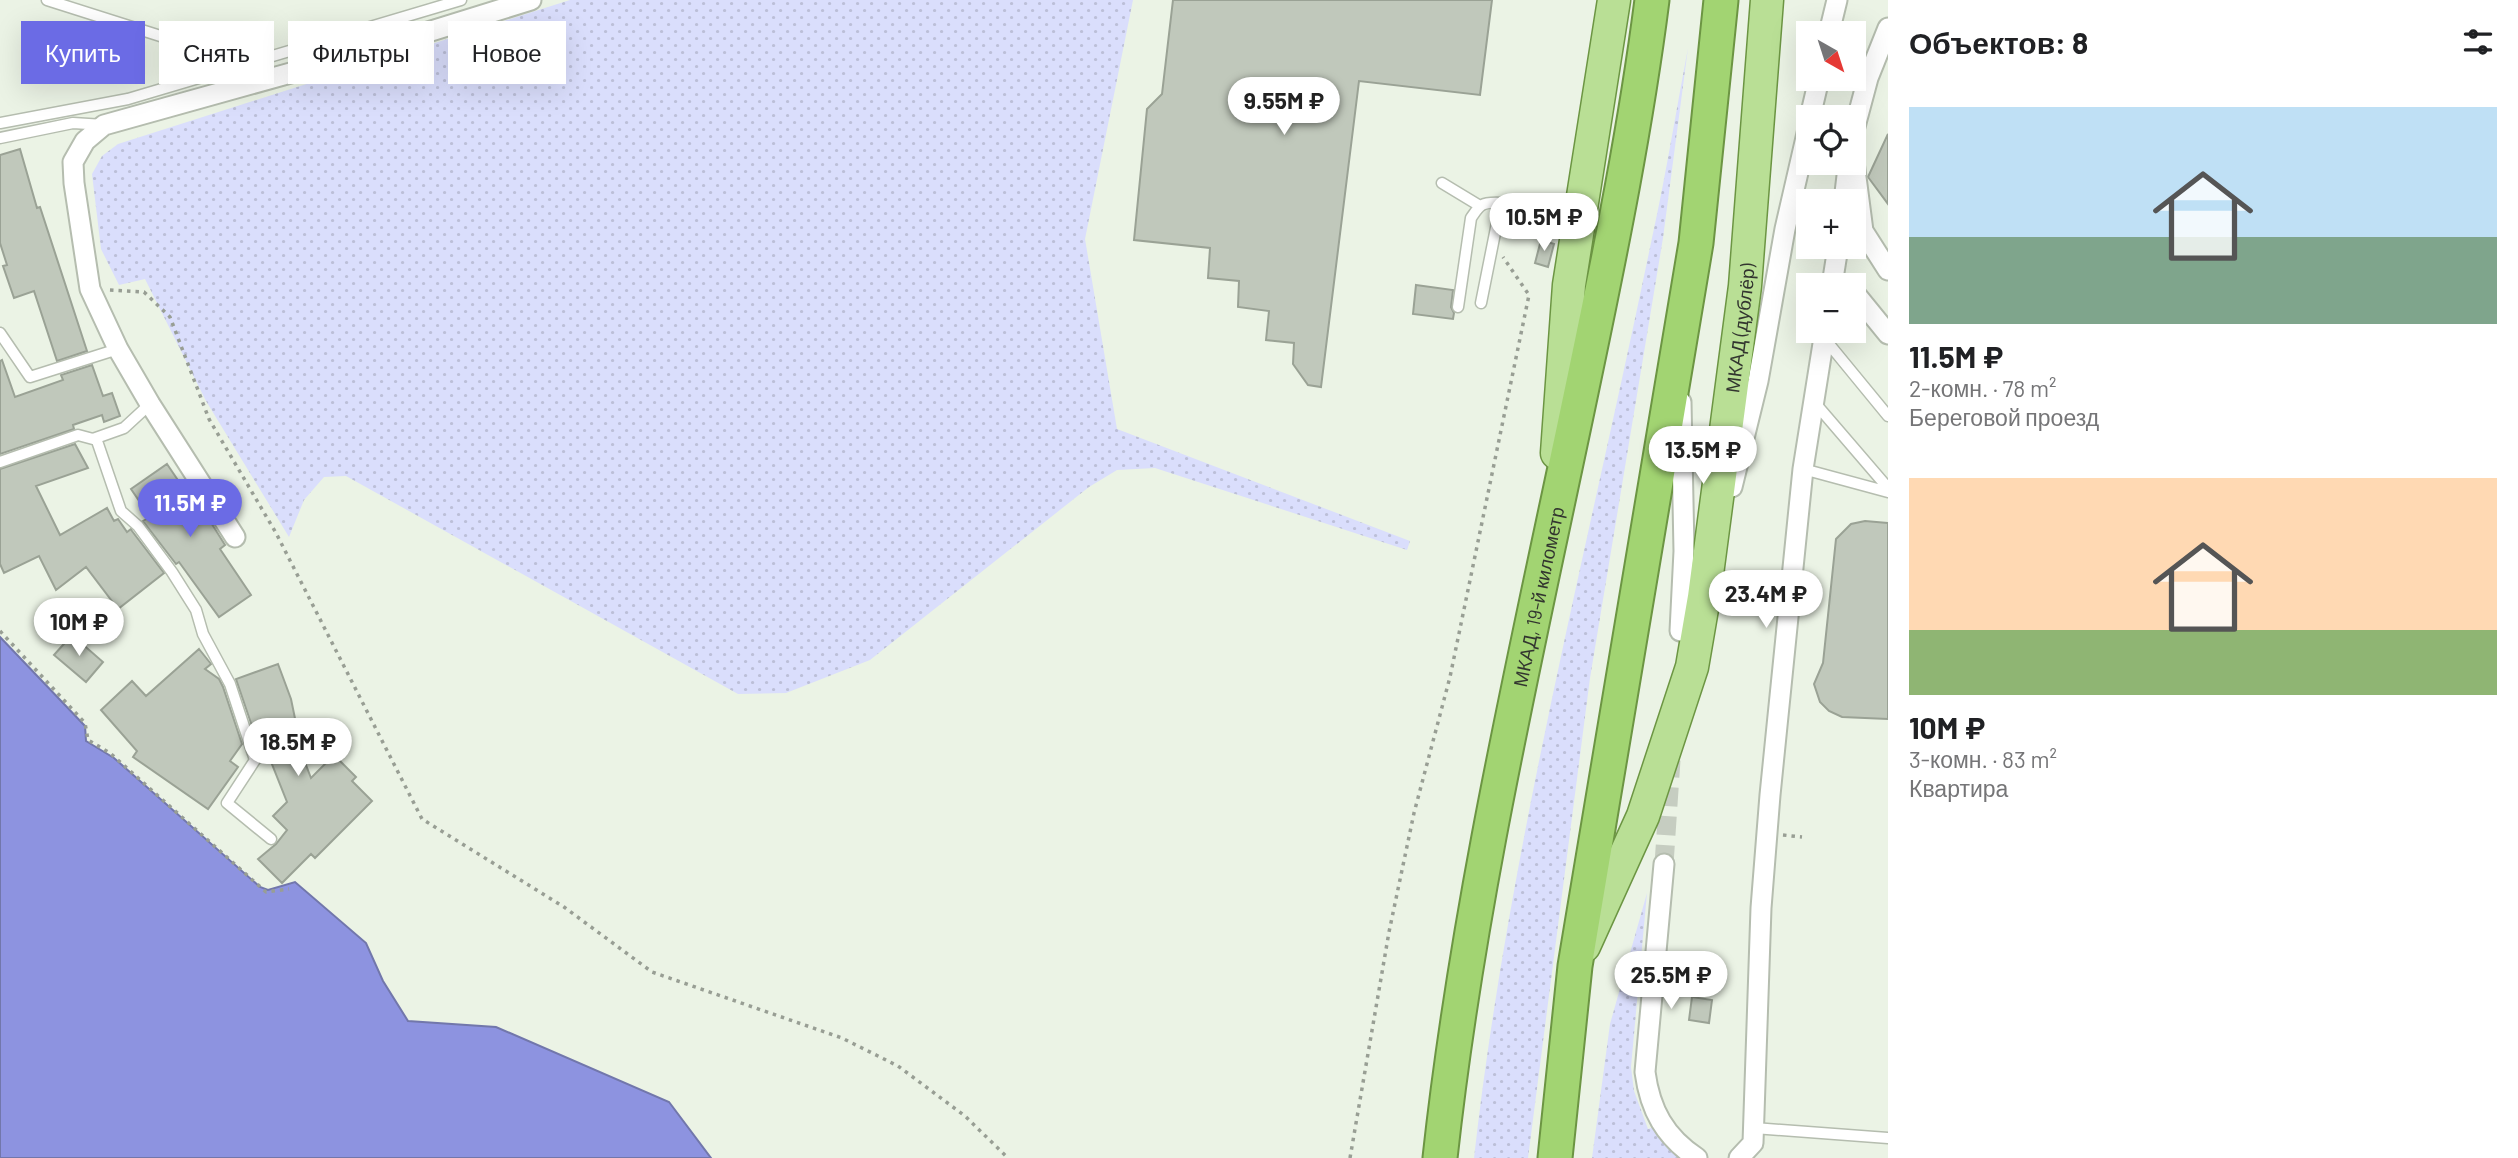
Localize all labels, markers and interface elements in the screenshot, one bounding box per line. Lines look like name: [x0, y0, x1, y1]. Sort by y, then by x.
chip: Купить: [21, 21, 145, 84]
chip: Снять: [159, 21, 274, 84]
chip: Фильтры: [288, 21, 434, 84]
chip: Новое: [448, 21, 566, 84]
north arrow: [1796, 21, 1866, 91]
map controls: [1796, 21, 1866, 343]
icon: filters: [2459, 23, 2497, 61]
text: Объектов: 8: [1909, 24, 2088, 60]
pin: 9.55M ₽: [1219, 78, 1349, 137]
text: 9.55M ₽: [1244, 86, 1324, 114]
button: locate: [1796, 105, 1866, 175]
icon: home: [2140, 153, 2266, 279]
button: +: [1796, 189, 1866, 259]
pin: 10.5M ₽: [1479, 194, 1609, 253]
text: 10.5M ₽: [1505, 202, 1583, 230]
street label: МКАД (дублёр): [1720, 262, 1758, 394]
button: −: [1796, 273, 1866, 343]
text: 11.5M ₽: [1909, 338, 2003, 374]
text: 2-комн. · 78 m²: [1909, 374, 2056, 402]
text: Береговой проезд: [1909, 403, 2099, 431]
pin: 13.5M ₽: [1638, 426, 1768, 486]
text: 13.5M ₽: [1665, 435, 1741, 463]
pin: 11.5M ₽: [125, 480, 255, 539]
text: 11.5M ₽: [154, 488, 226, 516]
street label: МКАД, 19-й километр: [1507, 504, 1568, 689]
icon: home: [2140, 524, 2266, 650]
pin: 23.4M ₽: [1701, 570, 1831, 630]
text: 23.4M ₽: [1725, 579, 1807, 607]
pin: 10M ₽: [30, 598, 128, 658]
text: 10M ₽: [50, 607, 108, 635]
text: 10M ₽: [1909, 709, 1985, 745]
pin: 18.5M ₽: [233, 718, 363, 778]
text: 18.5M ₽: [260, 727, 336, 755]
text: 3-комн. · 83 m²: [1909, 745, 2057, 773]
text: Квартира: [1909, 774, 2008, 802]
pin: 25.5M ₽: [1606, 951, 1736, 1011]
text: 25.5M ₽: [1630, 960, 1712, 988]

